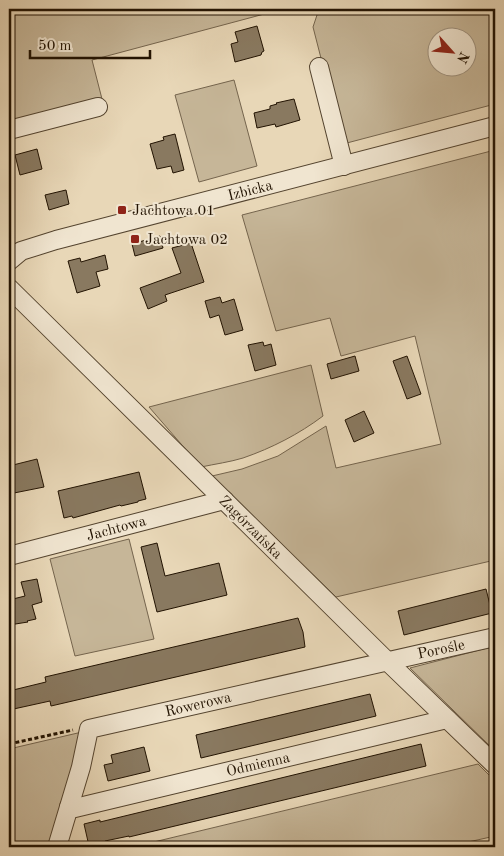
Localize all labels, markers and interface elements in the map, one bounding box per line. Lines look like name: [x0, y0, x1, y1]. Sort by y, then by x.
scale bar: [30, 28, 150, 60]
north arrow: [426, 28, 476, 78]
text: 50 m: [38, 39, 72, 54]
text: N: [454, 50, 471, 66]
street label: Izbicka: [226, 178, 275, 204]
marker: Jachtowa 01: [116, 204, 128, 216]
place label: Jachtowa 01: [132, 204, 215, 219]
marker: Jachtowa 02: [129, 233, 141, 245]
place label: Jachtowa 02: [145, 233, 228, 248]
street label: Zagórzańska: [215, 494, 285, 563]
street label: Jachtowa: [85, 514, 148, 545]
street label: Porośle: [416, 638, 466, 663]
street label: Rowerowa: [164, 690, 234, 720]
street label: Odmienna: [225, 751, 292, 780]

